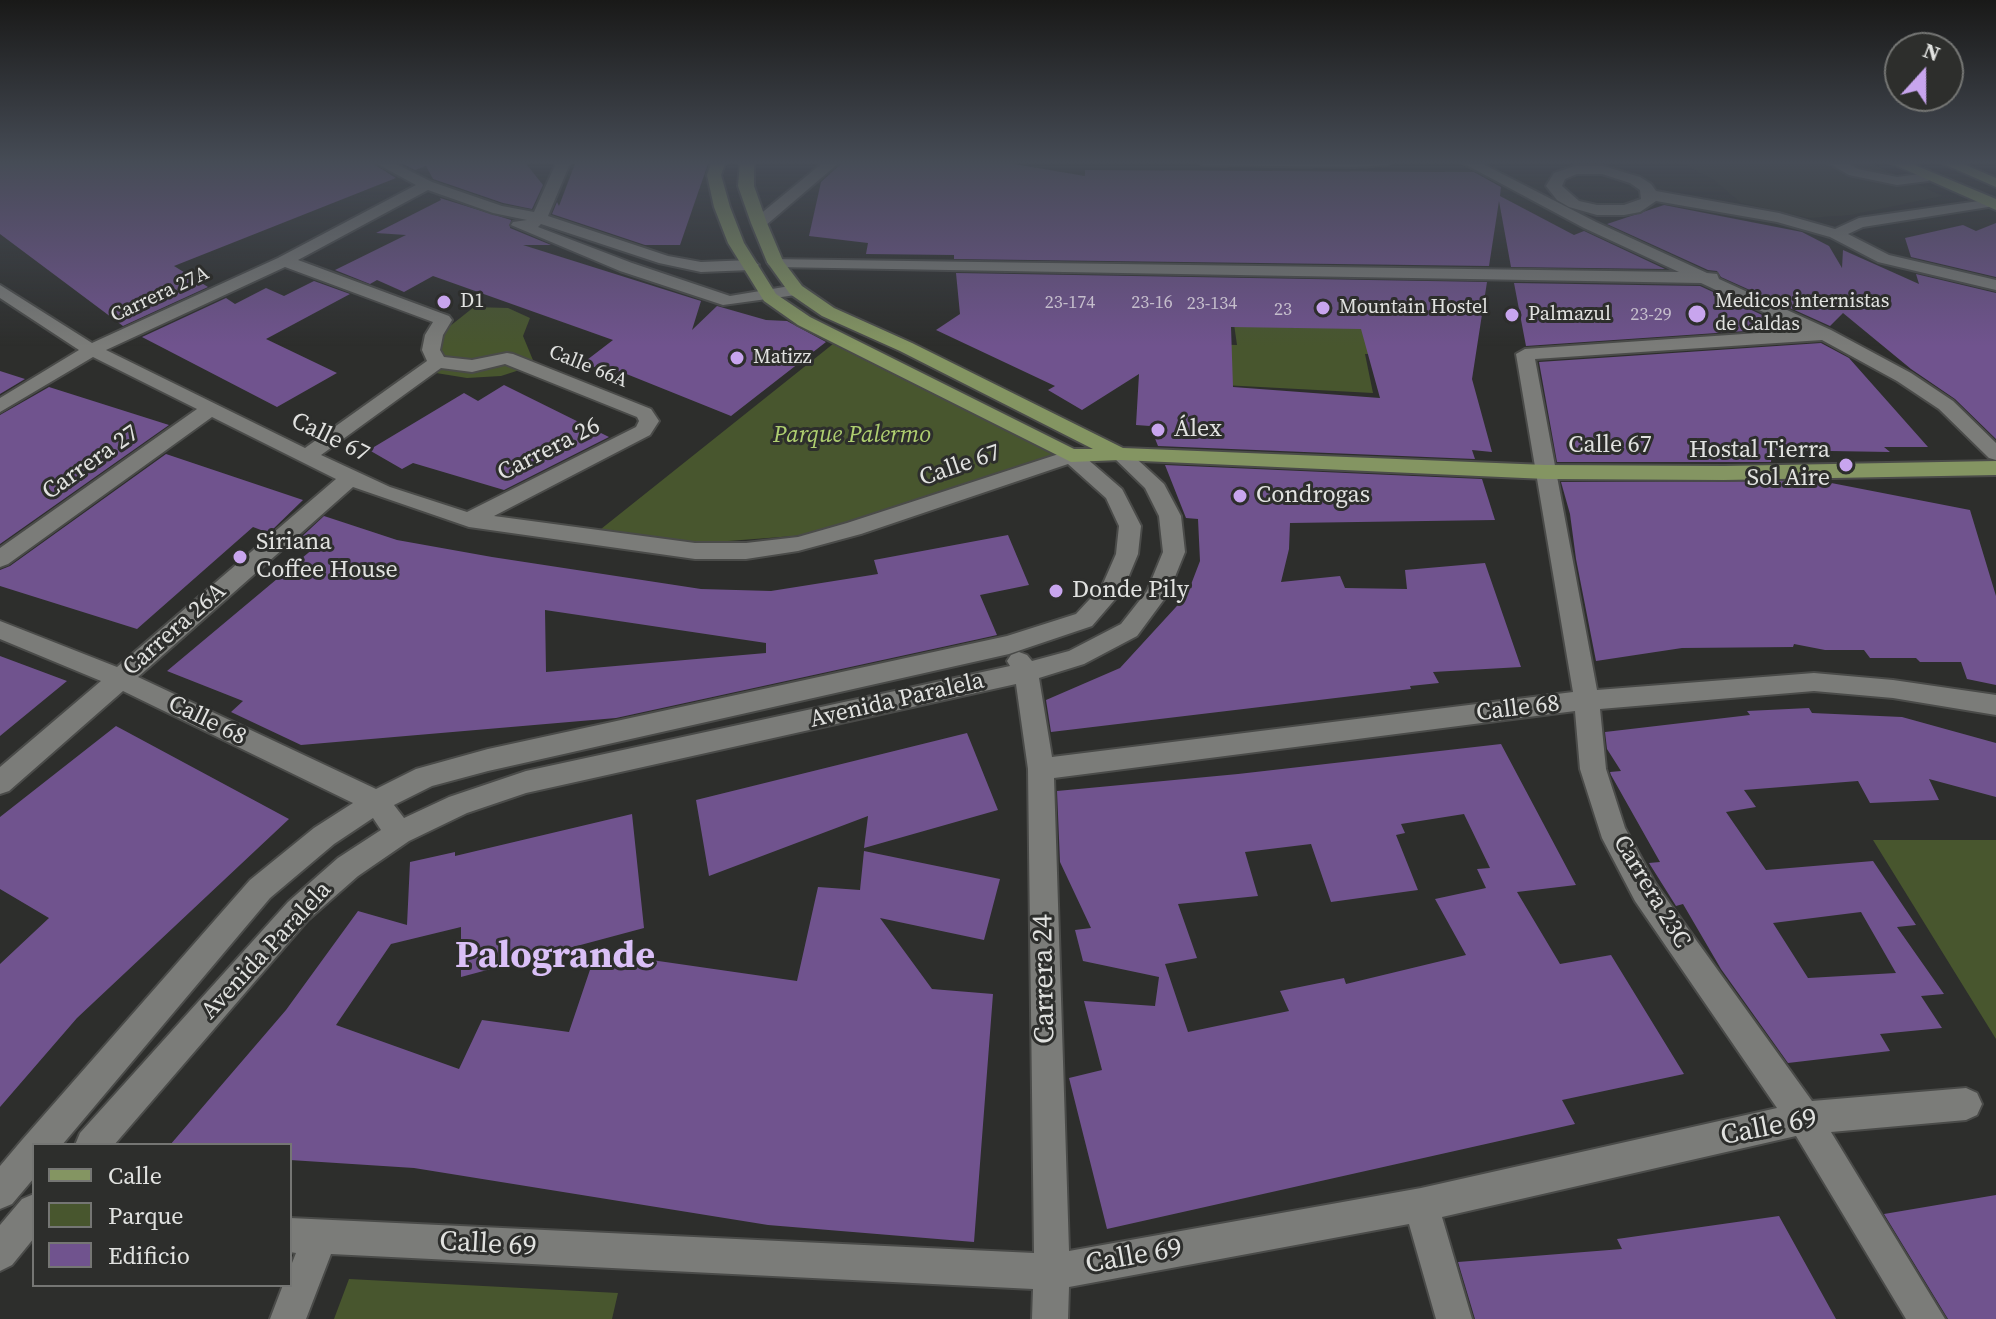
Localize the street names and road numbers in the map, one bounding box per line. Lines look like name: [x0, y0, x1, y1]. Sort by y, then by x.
street label: Carrera 27A: [107, 262, 213, 328]
street label: Calle 66A: [545, 340, 631, 394]
street label: Calle 67: [286, 407, 374, 469]
street label: Carrera 26: [493, 412, 605, 488]
street label: Carrera 27: [37, 419, 145, 507]
street label: Calle 67: [1568, 432, 1652, 460]
street label: Calle 67: [916, 439, 1004, 493]
street label: Carrera 26A: [118, 577, 232, 683]
street label: Avenida Paralela: [807, 667, 987, 735]
street label: Calle 68: [163, 690, 251, 752]
street label: Calle 68: [1475, 690, 1561, 728]
street label: Carrera 23C: [1606, 830, 1696, 954]
street label: Avenida Paralela: [196, 876, 338, 1026]
street label: Carrera 24: [1027, 914, 1063, 1044]
street label: Calle 69: [1718, 1102, 1820, 1154]
street label: Calle 69: [438, 1226, 538, 1264]
street label: Calle 69: [1083, 1232, 1185, 1282]

